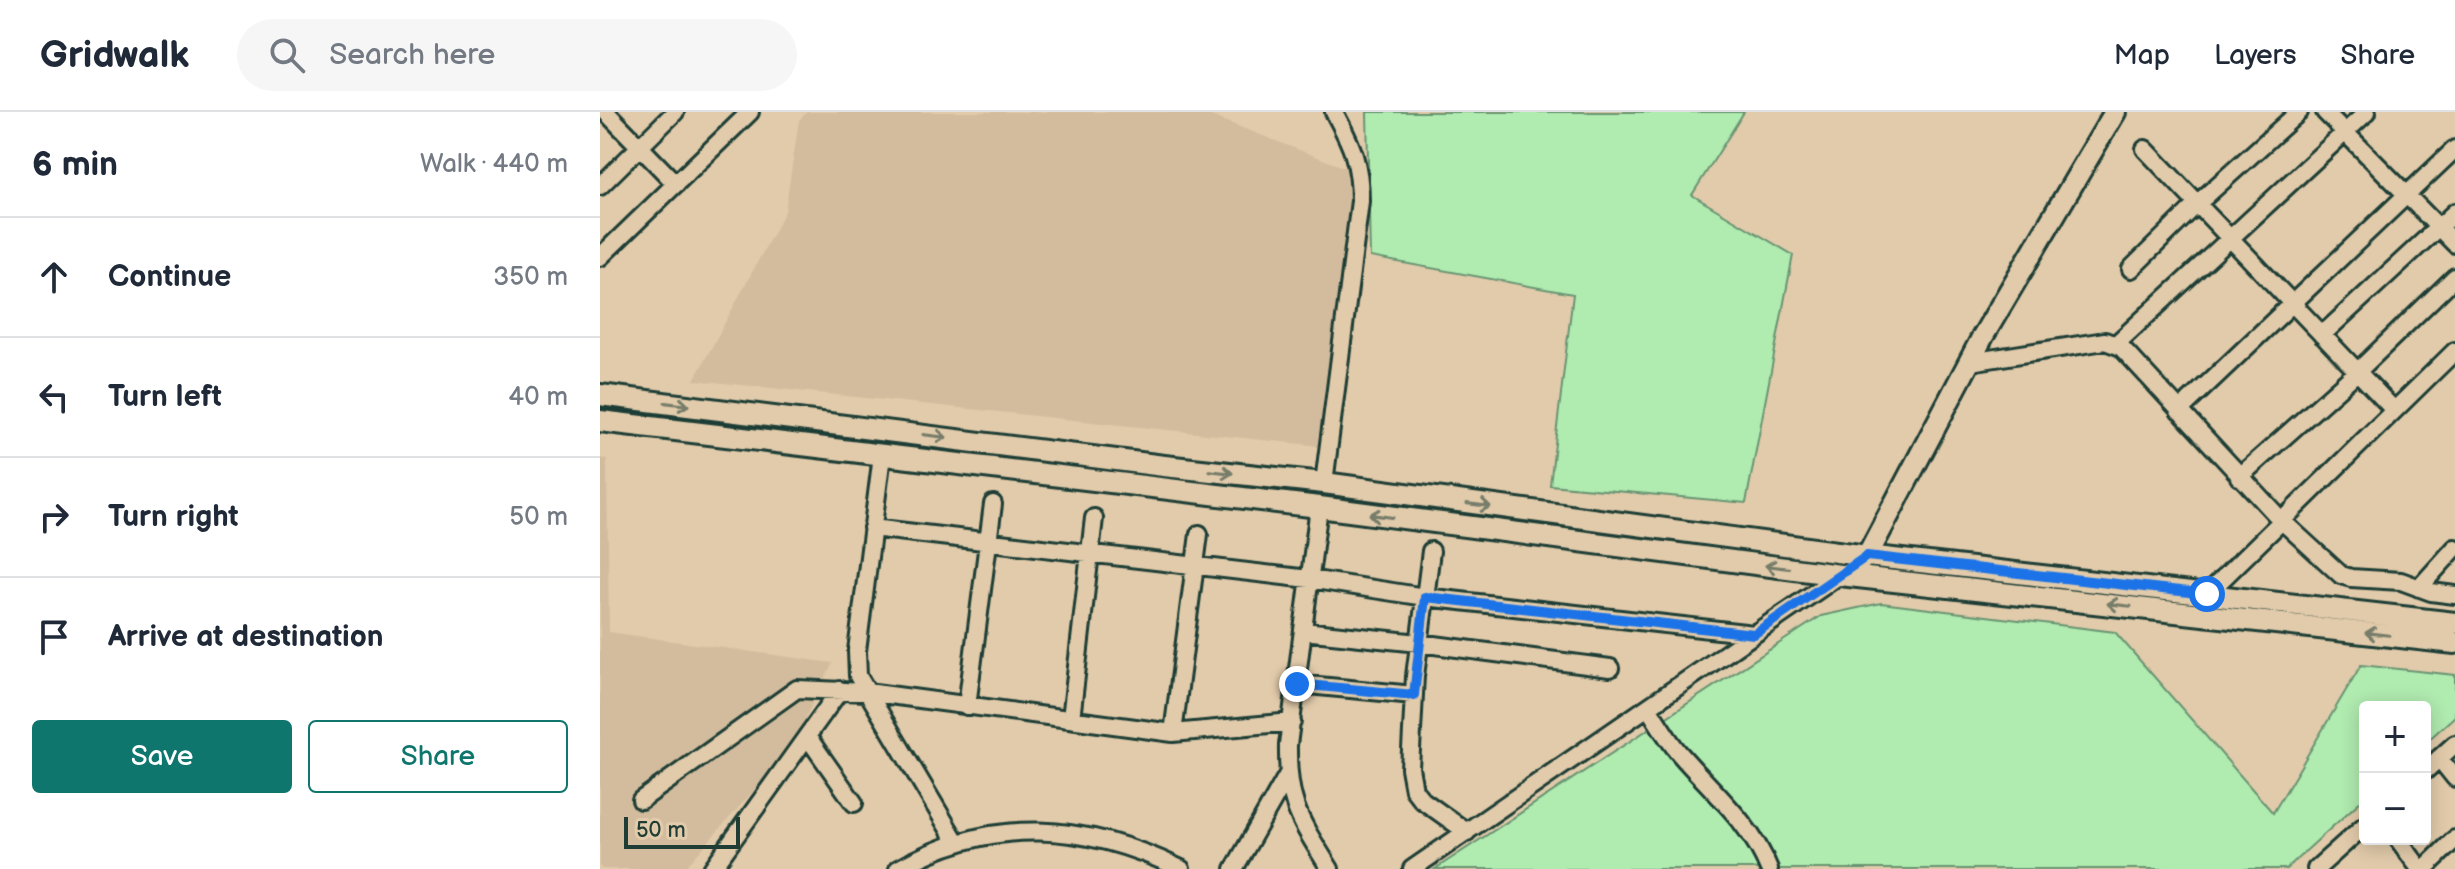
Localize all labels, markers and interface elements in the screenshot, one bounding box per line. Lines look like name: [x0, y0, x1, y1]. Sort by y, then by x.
search box: [237, 19, 797, 91]
text: Gridwalk: [40, 33, 189, 78]
icon: search: [265, 33, 309, 77]
text: Search here: [329, 37, 495, 73]
text: Map: [2114, 39, 2170, 72]
text: Layers: [2214, 39, 2297, 72]
text: Share: [2341, 39, 2415, 72]
text: 6 min: [32, 144, 118, 185]
text: Walk · 440 m: [420, 149, 568, 180]
icon: ahead: [32, 255, 76, 299]
text: Continue: [108, 259, 231, 295]
text: 350 m: [493, 262, 568, 293]
icon: left: [32, 375, 76, 419]
text: Turn left: [108, 379, 222, 415]
text: 40 m: [508, 382, 568, 413]
one-way arrow: [664, 397, 690, 412]
one-way arrow: [922, 429, 948, 444]
one-way arrow: [1207, 464, 1234, 479]
icon: right: [32, 495, 76, 539]
one-way arrow: [1466, 498, 1491, 513]
text: Turn right: [108, 499, 239, 535]
text: 50 m: [509, 502, 568, 533]
one-way arrow: [1368, 508, 1394, 523]
one-way arrow: [1764, 559, 1791, 574]
route start: [2189, 576, 2225, 612]
one-way arrow: [2106, 598, 2133, 613]
icon: arrive: [32, 615, 76, 659]
text: Arrive at destination: [108, 619, 384, 655]
one-way arrow: [2365, 627, 2391, 642]
route end: [1279, 666, 1315, 702]
map controls: [2359, 701, 2431, 845]
button: +: [2359, 701, 2431, 773]
button: Save: [32, 720, 292, 793]
button: Share: [308, 720, 568, 793]
button: −: [2359, 773, 2431, 845]
scale bar: [624, 813, 740, 849]
text: 50 m: [636, 817, 686, 844]

